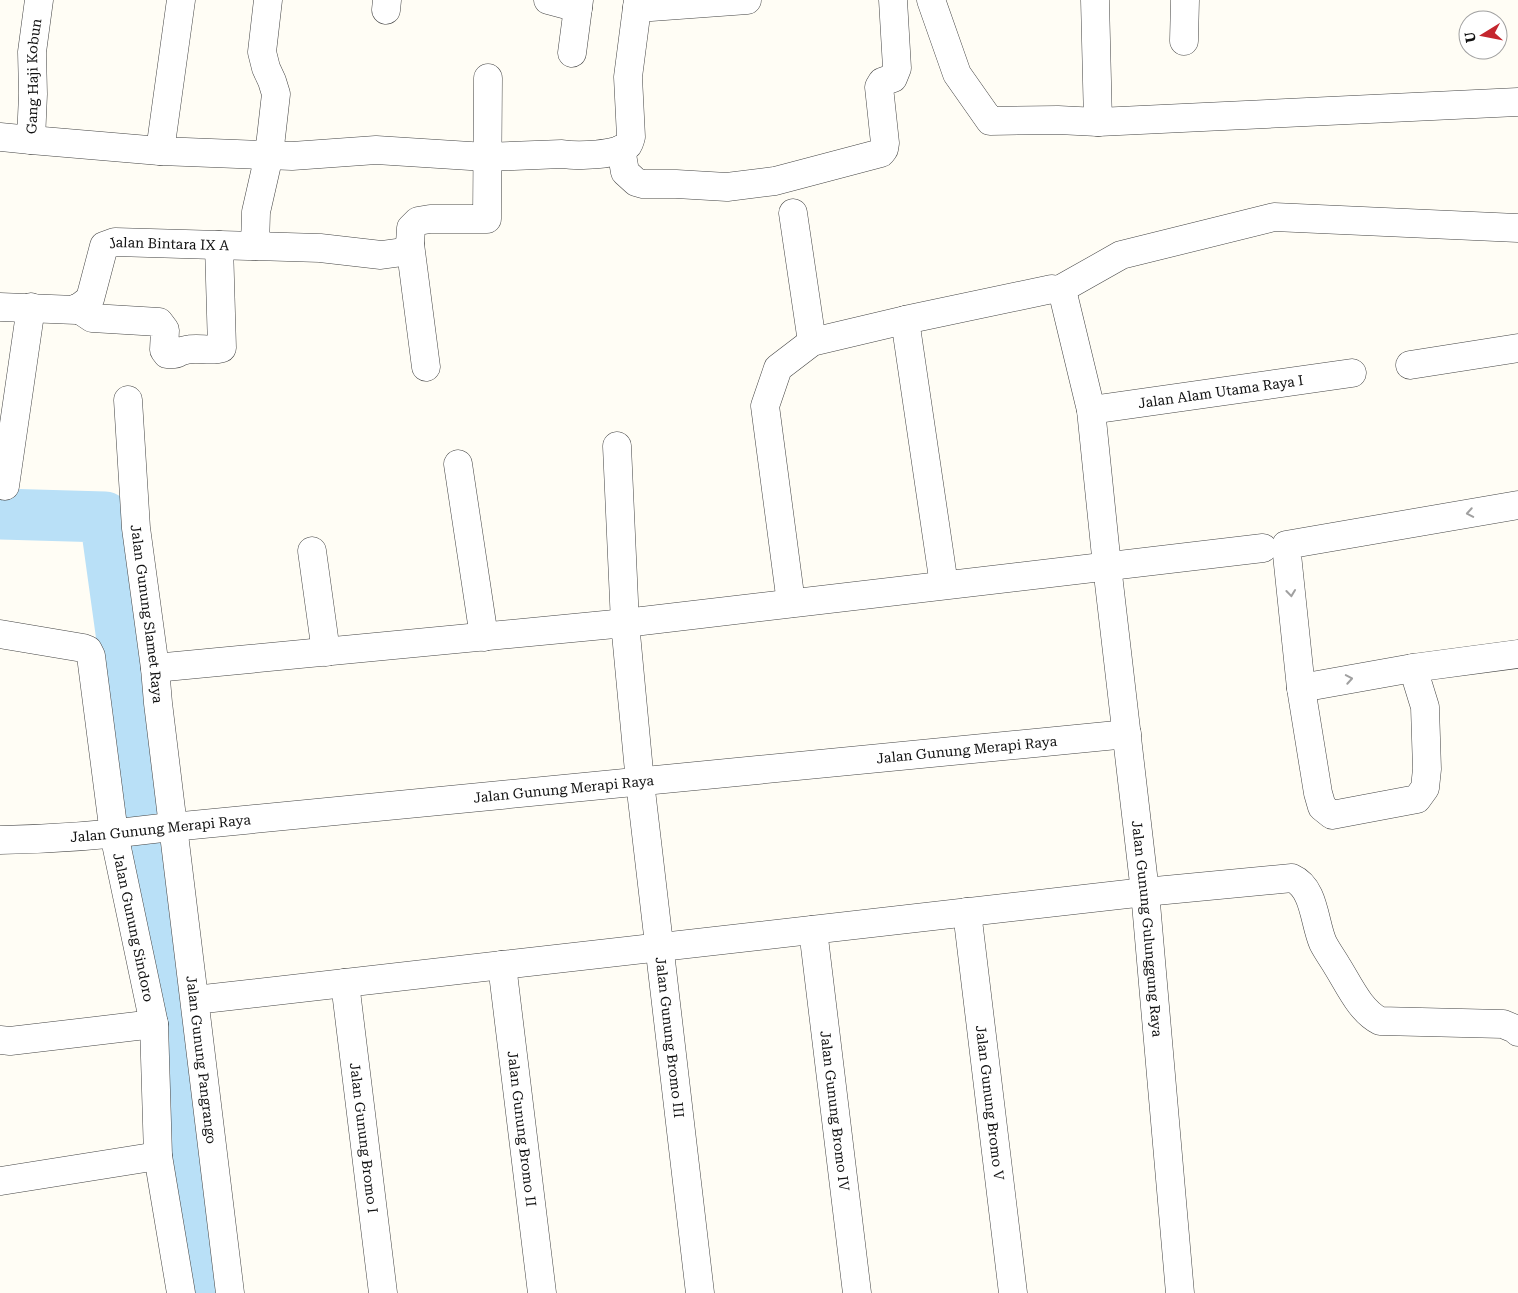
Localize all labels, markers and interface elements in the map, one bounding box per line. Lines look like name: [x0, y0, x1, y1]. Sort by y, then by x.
north arrow: [1458, 10, 1508, 60]
street label: Gang Haji Kobun: [23, 17, 44, 134]
text: U: [1461, 30, 1479, 44]
street label: Jalan Bintara IX A: [106, 234, 230, 253]
street label: Jalan Alam Utama Raya I: [1137, 372, 1304, 411]
one-way arrow: [1466, 508, 1474, 518]
street label: Jalan Gunung Slamet Raya: [128, 524, 166, 705]
one-way arrow: [1285, 590, 1296, 598]
one-way arrow: [1345, 675, 1353, 685]
street label: Jalan Gunung Merapi Raya: [876, 733, 1058, 766]
street label: Jalan Gunung Merapi Raya: [472, 772, 655, 806]
street label: Jalan Gunung Merapi Raya: [70, 811, 252, 845]
street label: Jalan Gunung Gulunggung Raya: [1129, 819, 1166, 1038]
street label: Jalan Gunung Sindoro: [110, 851, 157, 1003]
street label: Jalan Gunung Bromo III: [653, 956, 687, 1119]
street label: Jalan Gunung Pangrango: [183, 975, 220, 1145]
street label: Jalan Gunung Bromo V: [973, 1024, 1007, 1181]
street label: Jalan Gunung Bromo IV: [817, 1030, 853, 1192]
street label: Jalan Gunung Bromo II: [505, 1050, 539, 1208]
street label: Jalan Gunung Bromo I: [347, 1062, 381, 1214]

